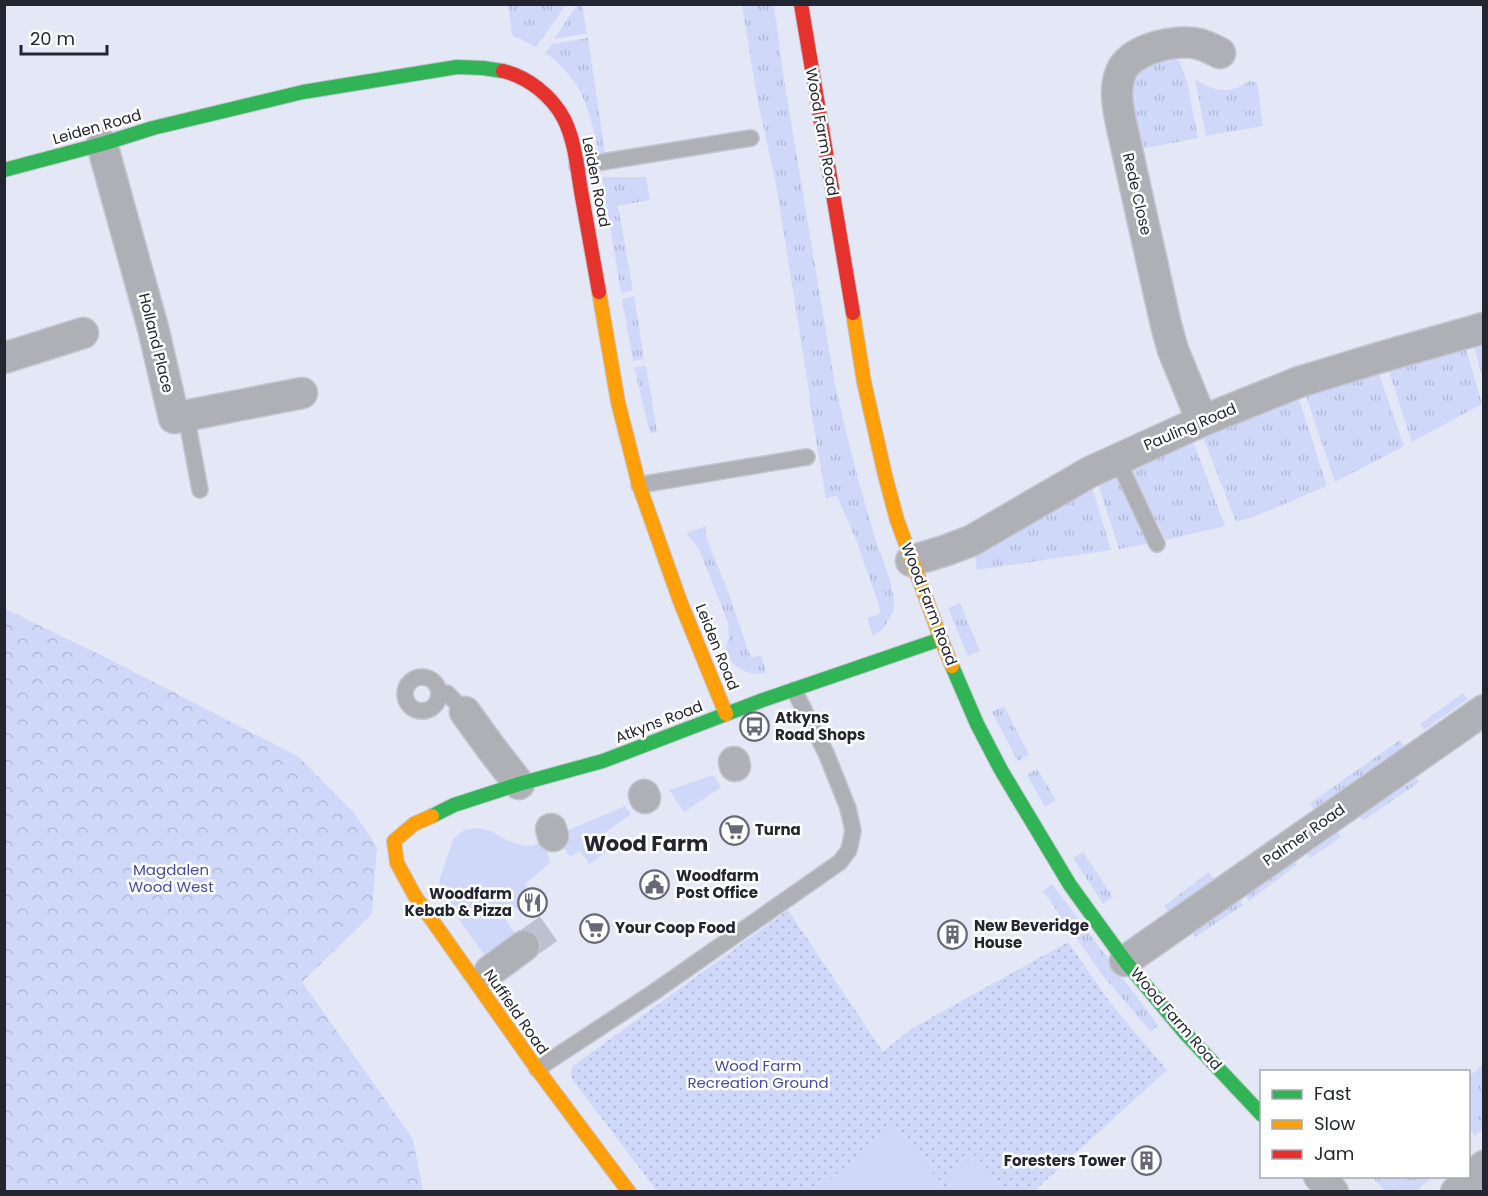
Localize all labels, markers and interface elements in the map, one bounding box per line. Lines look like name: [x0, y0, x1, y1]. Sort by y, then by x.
scale bar: [21, 18, 106, 56]
text: 20 m: [30, 26, 75, 51]
street label: Wood Farm Road: [801, 66, 844, 198]
street label: Leiden Road: [50, 104, 144, 149]
street label: Leiden Road: [577, 135, 616, 229]
street label: Rede Close: [1118, 151, 1157, 237]
street label: Holland Place: [134, 291, 179, 395]
street label: Pauling Road: [1140, 398, 1239, 455]
street label: Wood Farm Road: [896, 539, 963, 668]
street label: Leiden Road: [691, 600, 744, 693]
street label: Atkyns Road: [612, 695, 706, 748]
place label: Atkyns Road Shops: [775, 707, 865, 745]
bus stop icon: Atkyns Road Shops: [738, 711, 770, 743]
street label: Palmer Road: [1258, 798, 1349, 871]
supermarket icon: Turna: [718, 814, 750, 846]
place label: Turna: [755, 819, 801, 840]
district label: Wood Farm: [584, 829, 708, 858]
park label: Magdalen Wood West: [128, 859, 214, 897]
place label: Woodfarm Post Office: [676, 865, 759, 903]
public building icon: Woodfarm Post Office: [639, 869, 671, 901]
place label: Woodfarm Kebab & Pizza: [405, 883, 512, 921]
restaurant icon: Woodfarm Kebab & Pizza: [517, 887, 549, 919]
supermarket icon: Your Coop Food: [578, 912, 610, 944]
place label: New Beveridge House: [974, 915, 1089, 953]
place label: Your Coop Food: [615, 917, 736, 938]
building icon: New Beveridge House: [937, 919, 969, 951]
street label: Wood Farm Road: [1126, 963, 1227, 1075]
street label: Nuffield Road: [479, 965, 554, 1059]
park label: Wood Farm Recreation Ground: [687, 1055, 829, 1093]
legend: [1260, 1070, 1470, 1178]
text: Fast: [1314, 1081, 1351, 1106]
text: Slow: [1314, 1111, 1356, 1136]
text: Jam: [1314, 1141, 1354, 1166]
building icon: Foresters Tower: [1131, 1145, 1163, 1177]
place label: Foresters Tower: [1004, 1150, 1127, 1171]

